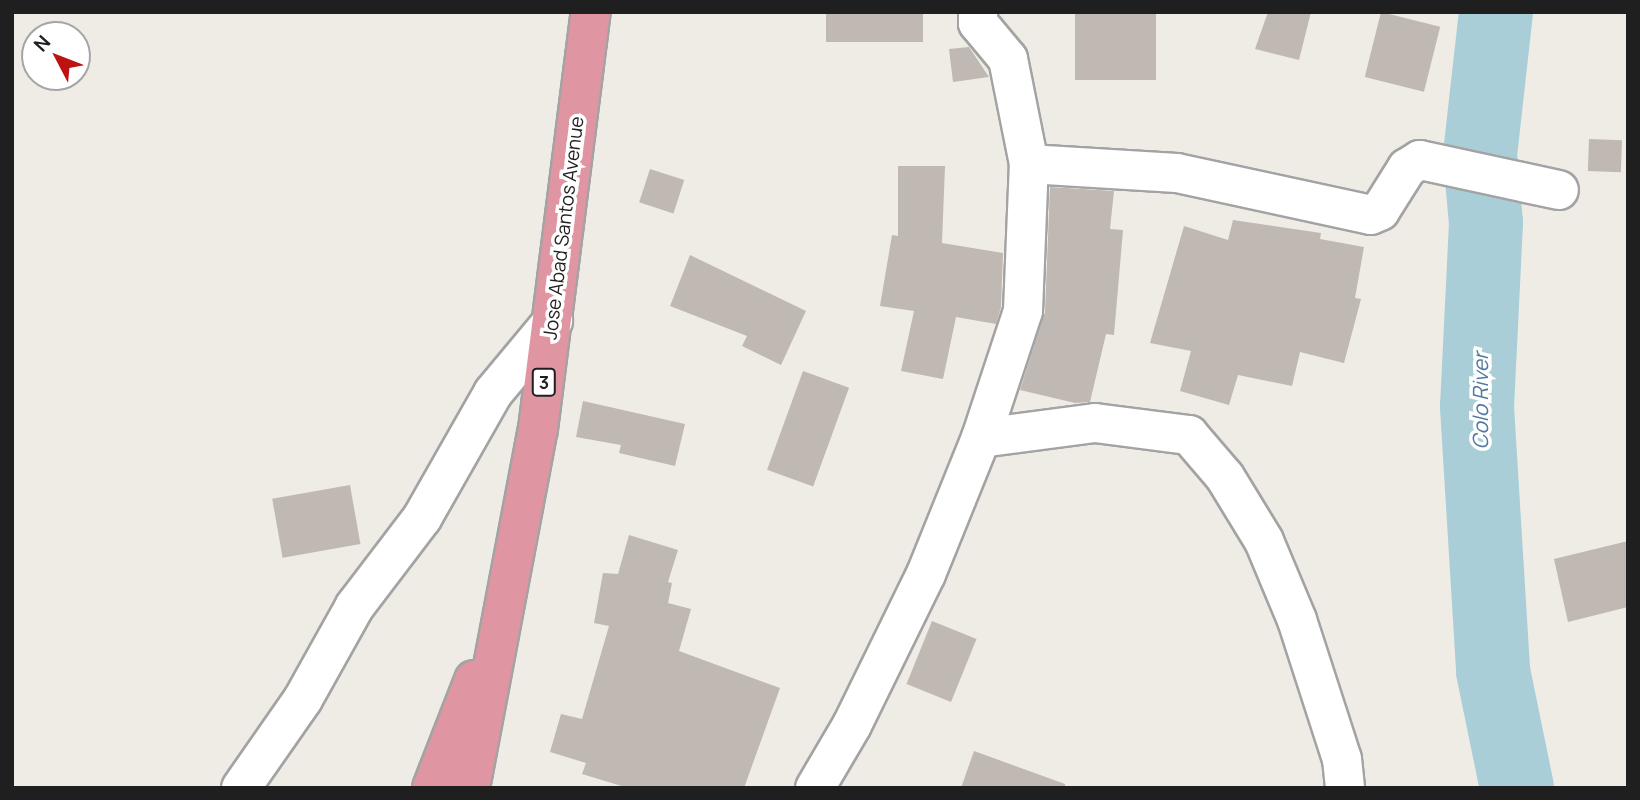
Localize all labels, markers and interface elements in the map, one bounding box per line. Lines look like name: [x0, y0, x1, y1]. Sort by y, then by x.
north arrow: [21, 21, 91, 91]
text: N: [28, 30, 56, 57]
street label: Jose Abad Santos Avenue: [539, 115, 589, 341]
water label: Colo River: [1467, 352, 1493, 450]
road number: 3: [532, 368, 556, 396]

